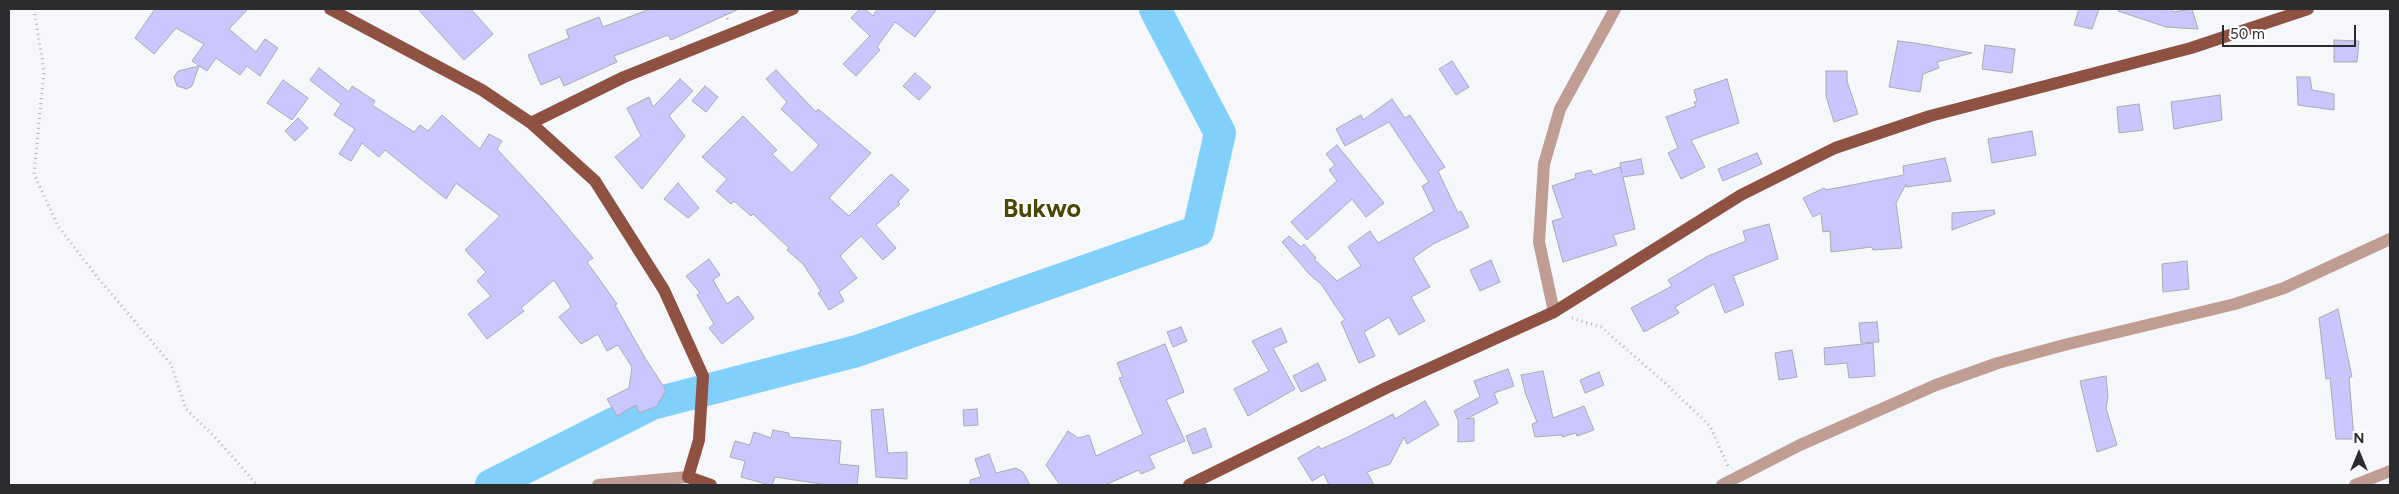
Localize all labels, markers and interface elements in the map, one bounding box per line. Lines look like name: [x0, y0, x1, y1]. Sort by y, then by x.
scale bar: [2224, 15, 2358, 47]
text: 50 m: [2230, 25, 2265, 43]
district label: Bukwo: [1003, 195, 1081, 225]
north arrow: [2334, 429, 2384, 479]
text: N: [2354, 430, 2364, 447]

